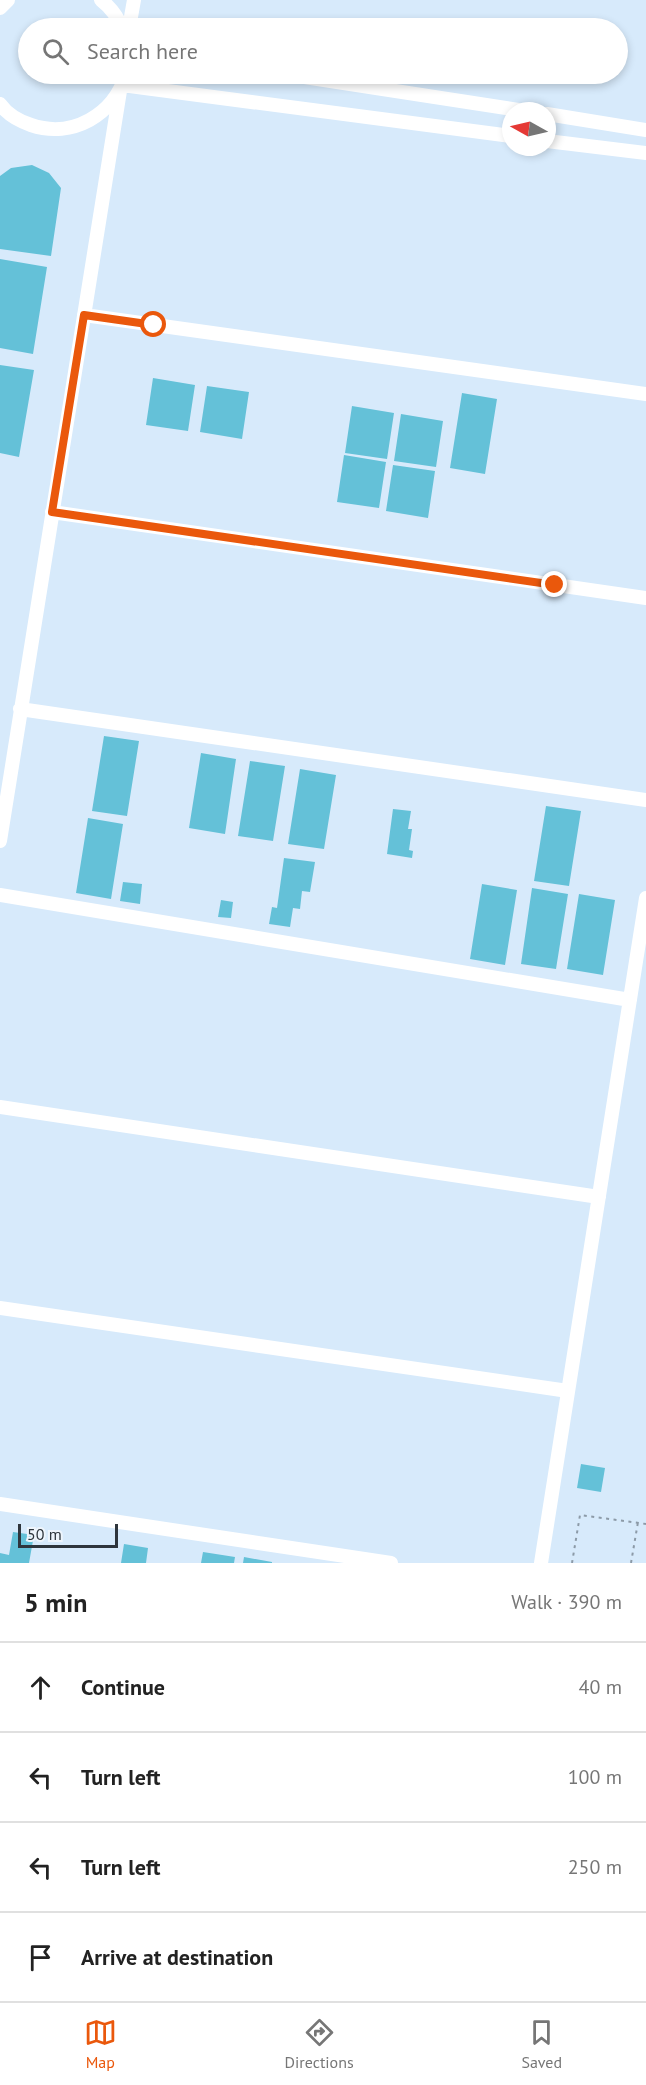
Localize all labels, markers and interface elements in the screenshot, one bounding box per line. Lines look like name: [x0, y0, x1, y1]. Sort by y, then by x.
search box: [18, 18, 628, 84]
icon: search: [39, 35, 72, 68]
text: Search here: [87, 37, 198, 65]
north arrow: [502, 102, 556, 156]
route start: [140, 311, 166, 337]
route end: [541, 571, 567, 597]
scale bar: [18, 1521, 118, 1548]
text: 50 m: [27, 1524, 62, 1544]
text: 5 min: [24, 1586, 87, 1619]
text: Walk · 390 m: [511, 1589, 622, 1615]
icon: ahead: [24, 1671, 57, 1704]
text: Continue: [81, 1673, 165, 1701]
text: 40 m: [579, 1674, 622, 1700]
icon: left: [24, 1761, 57, 1794]
text: Turn left: [81, 1763, 161, 1791]
text: 100 m: [568, 1764, 622, 1790]
icon: left: [24, 1851, 57, 1884]
text: Turn left: [81, 1853, 161, 1881]
text: 250 m: [568, 1854, 622, 1880]
icon: arrive: [24, 1941, 57, 1974]
text: Arrive at destination: [81, 1943, 273, 1971]
tab: Map: [84, 2016, 117, 2072]
tab: Directions: [285, 2016, 354, 2072]
tab: Saved: [521, 2016, 562, 2072]

